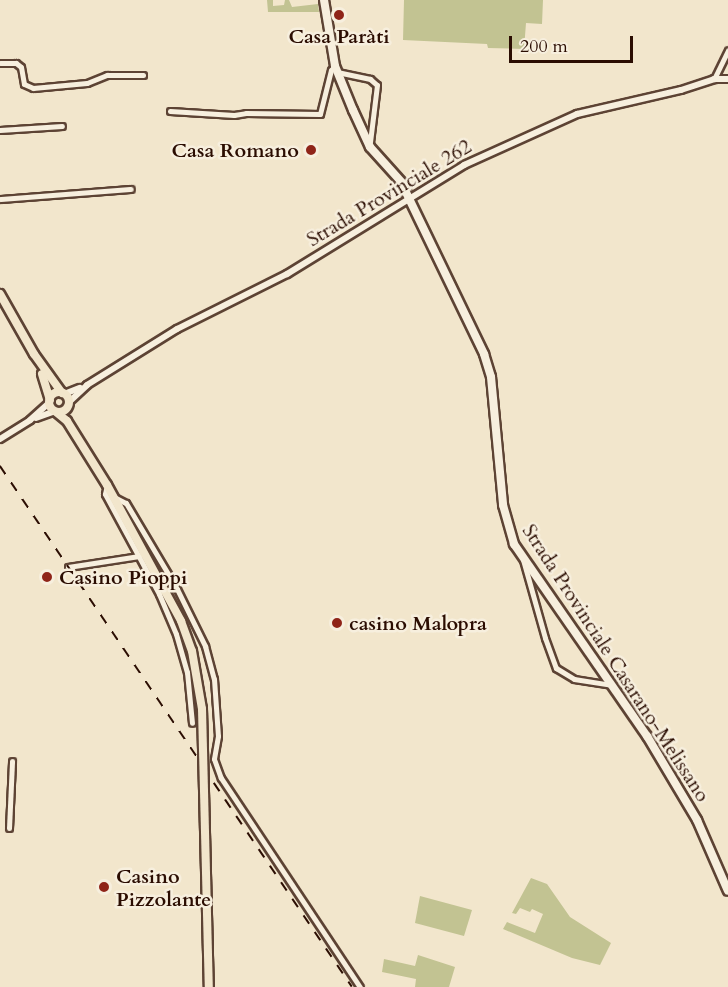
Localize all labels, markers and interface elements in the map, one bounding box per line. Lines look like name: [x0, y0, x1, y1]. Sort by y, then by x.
marker: Casa Paràti: [332, 8, 346, 22]
place label: Casa Paràti: [288, 24, 390, 48]
scale bar: [512, 24, 636, 62]
text: 200 m: [520, 34, 568, 59]
street label: Strada Provinciale 262: [302, 134, 476, 252]
place label: Casa Romano: [172, 138, 299, 162]
marker: Casa Romano: [304, 143, 318, 157]
street label: Strada Provinciale Casarano-Melissano: [517, 520, 715, 806]
place label: Casino Pioppi: [59, 565, 187, 589]
marker: Casino Pioppi: [40, 570, 54, 584]
place label: casino Malopra: [349, 611, 487, 635]
marker: casino Malopra: [330, 616, 344, 630]
place label: Casino Pizzolante: [116, 864, 211, 911]
marker: Casino Pizzolante: [97, 880, 111, 894]

